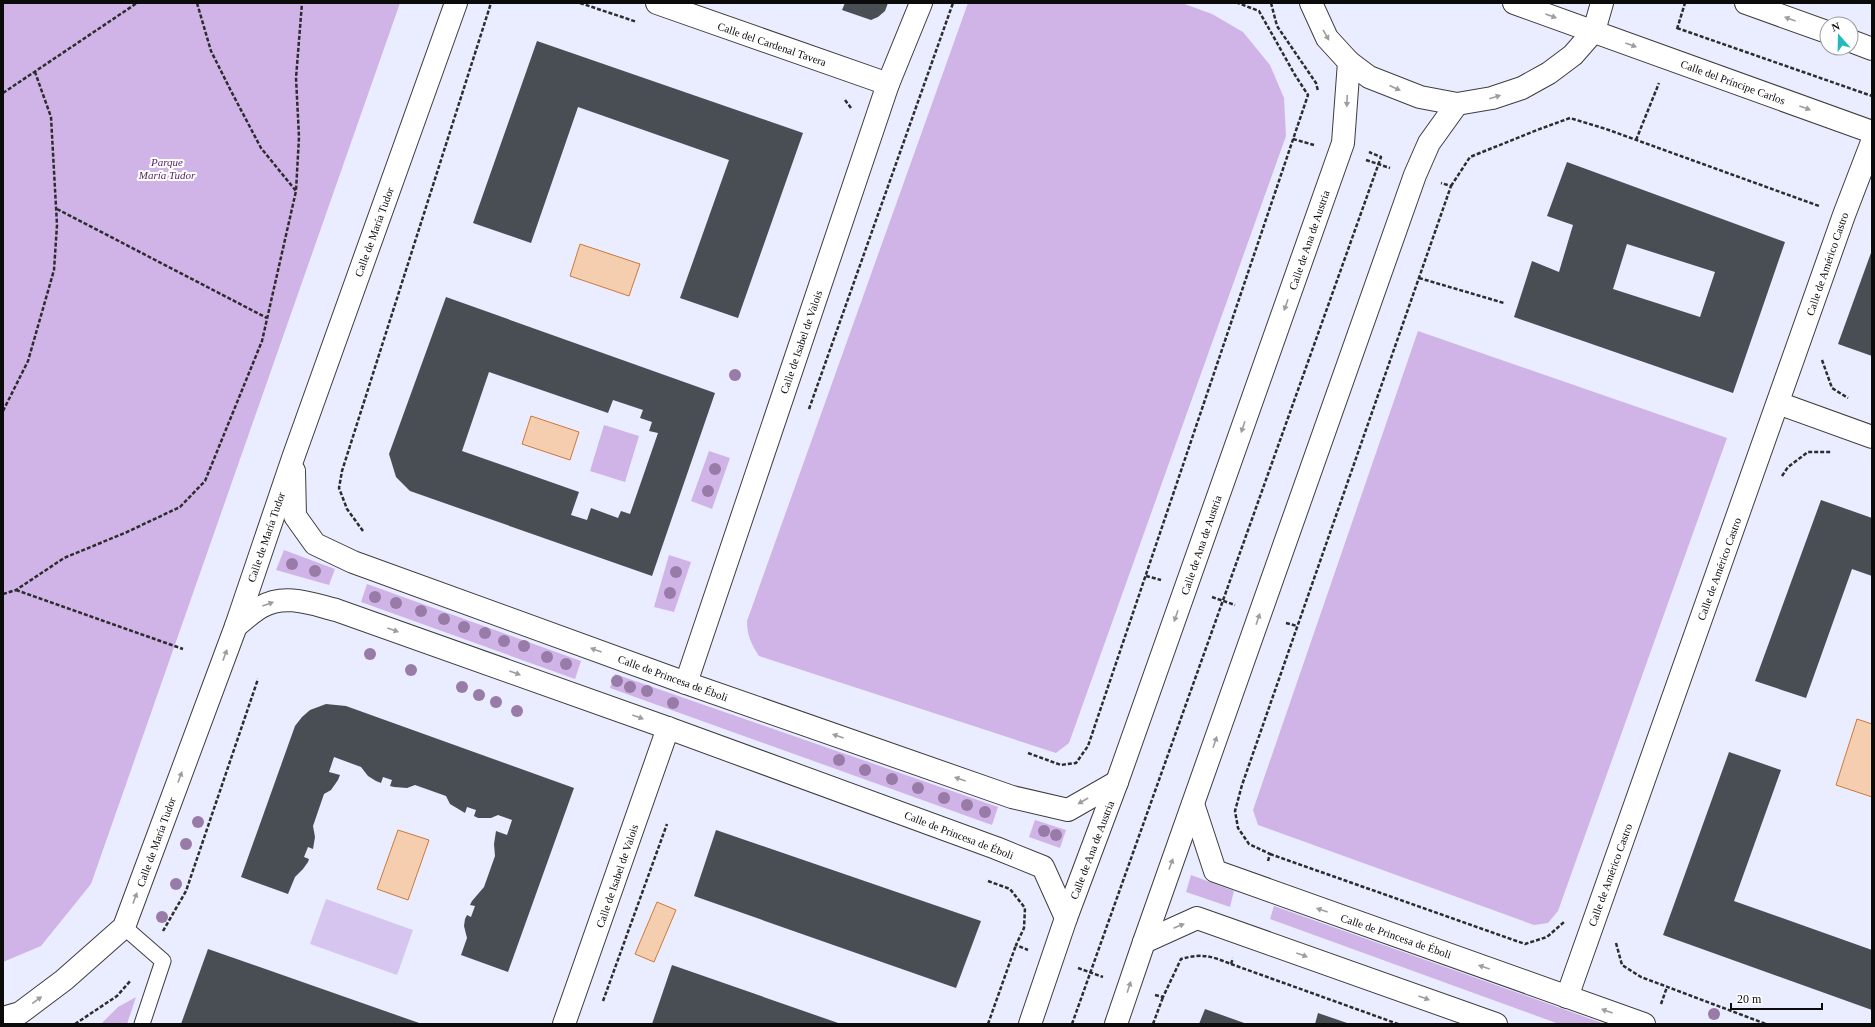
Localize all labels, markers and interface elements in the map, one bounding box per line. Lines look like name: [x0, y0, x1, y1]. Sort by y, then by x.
one-way arrow: [1545, 13, 1557, 19]
one-way arrow: [1784, 16, 1796, 22]
north arrow: [1819, 16, 1859, 56]
street label: Calle del Cardenal Tavera: [716, 20, 828, 68]
text: N: [1830, 20, 1841, 34]
one-way arrow: [1323, 29, 1330, 41]
one-way arrow: [1625, 42, 1637, 48]
street label: Calle del Príncipe Carlos: [1679, 58, 1787, 106]
one-way arrow: [1389, 85, 1400, 91]
one-way arrow: [1490, 94, 1502, 100]
one-way arrow: [1344, 95, 1350, 108]
one-way arrow: [1800, 105, 1812, 111]
park label: Parque María Tudor: [138, 156, 196, 181]
street label: Calle de María Tudor: [352, 185, 396, 278]
street label: Calle de Ana de Austria: [1286, 189, 1332, 291]
street label: Calle de Américo Castro: [1804, 210, 1850, 317]
street label: Calle de Isabel de Valois: [778, 289, 824, 395]
one-way arrow: [1283, 299, 1289, 311]
one-way arrow: [1239, 422, 1245, 434]
street label: Calle de María Tudor: [245, 490, 287, 584]
street label: Calle de Ana de Austria: [1178, 494, 1224, 596]
street label: Calle de Américo Castro: [1695, 516, 1743, 622]
one-way arrow: [262, 600, 274, 606]
one-way arrow: [1173, 610, 1179, 622]
one-way arrow: [1255, 613, 1261, 625]
one-way arrow: [387, 627, 399, 633]
one-way arrow: [590, 647, 602, 653]
one-way arrow: [223, 648, 229, 660]
street label: Calle de Princesa de Éboli: [616, 653, 730, 703]
one-way arrow: [510, 671, 522, 677]
one-way arrow: [632, 714, 644, 720]
one-way arrow: [831, 733, 843, 739]
one-way arrow: [1212, 735, 1218, 747]
one-way arrow: [177, 770, 183, 782]
one-way arrow: [954, 776, 966, 782]
street label: Calle de María Tudor: [134, 795, 178, 888]
one-way arrow: [1078, 798, 1089, 804]
street label: Calle de Ana de Austria: [1068, 799, 1116, 901]
street label: Calle de Princesa de Éboli: [903, 809, 1015, 861]
street label: Calle de Américo Castro: [1586, 822, 1634, 928]
street label: Calle de Isabel de Valois: [594, 823, 640, 929]
one-way arrow: [1169, 858, 1175, 870]
one-way arrow: [132, 892, 138, 904]
one-way arrow: [1316, 907, 1328, 913]
street label: Calle de Princesa de Éboli: [1339, 911, 1453, 961]
one-way arrow: [1174, 923, 1185, 929]
one-way arrow: [1296, 952, 1308, 958]
one-way arrow: [1478, 964, 1490, 970]
one-way arrow: [1126, 981, 1132, 993]
scale bar: [1731, 985, 1822, 1011]
text: 20 m: [1737, 992, 1762, 1006]
one-way arrow: [32, 996, 42, 1004]
one-way arrow: [1418, 996, 1430, 1002]
one-way arrow: [1600, 1008, 1612, 1014]

